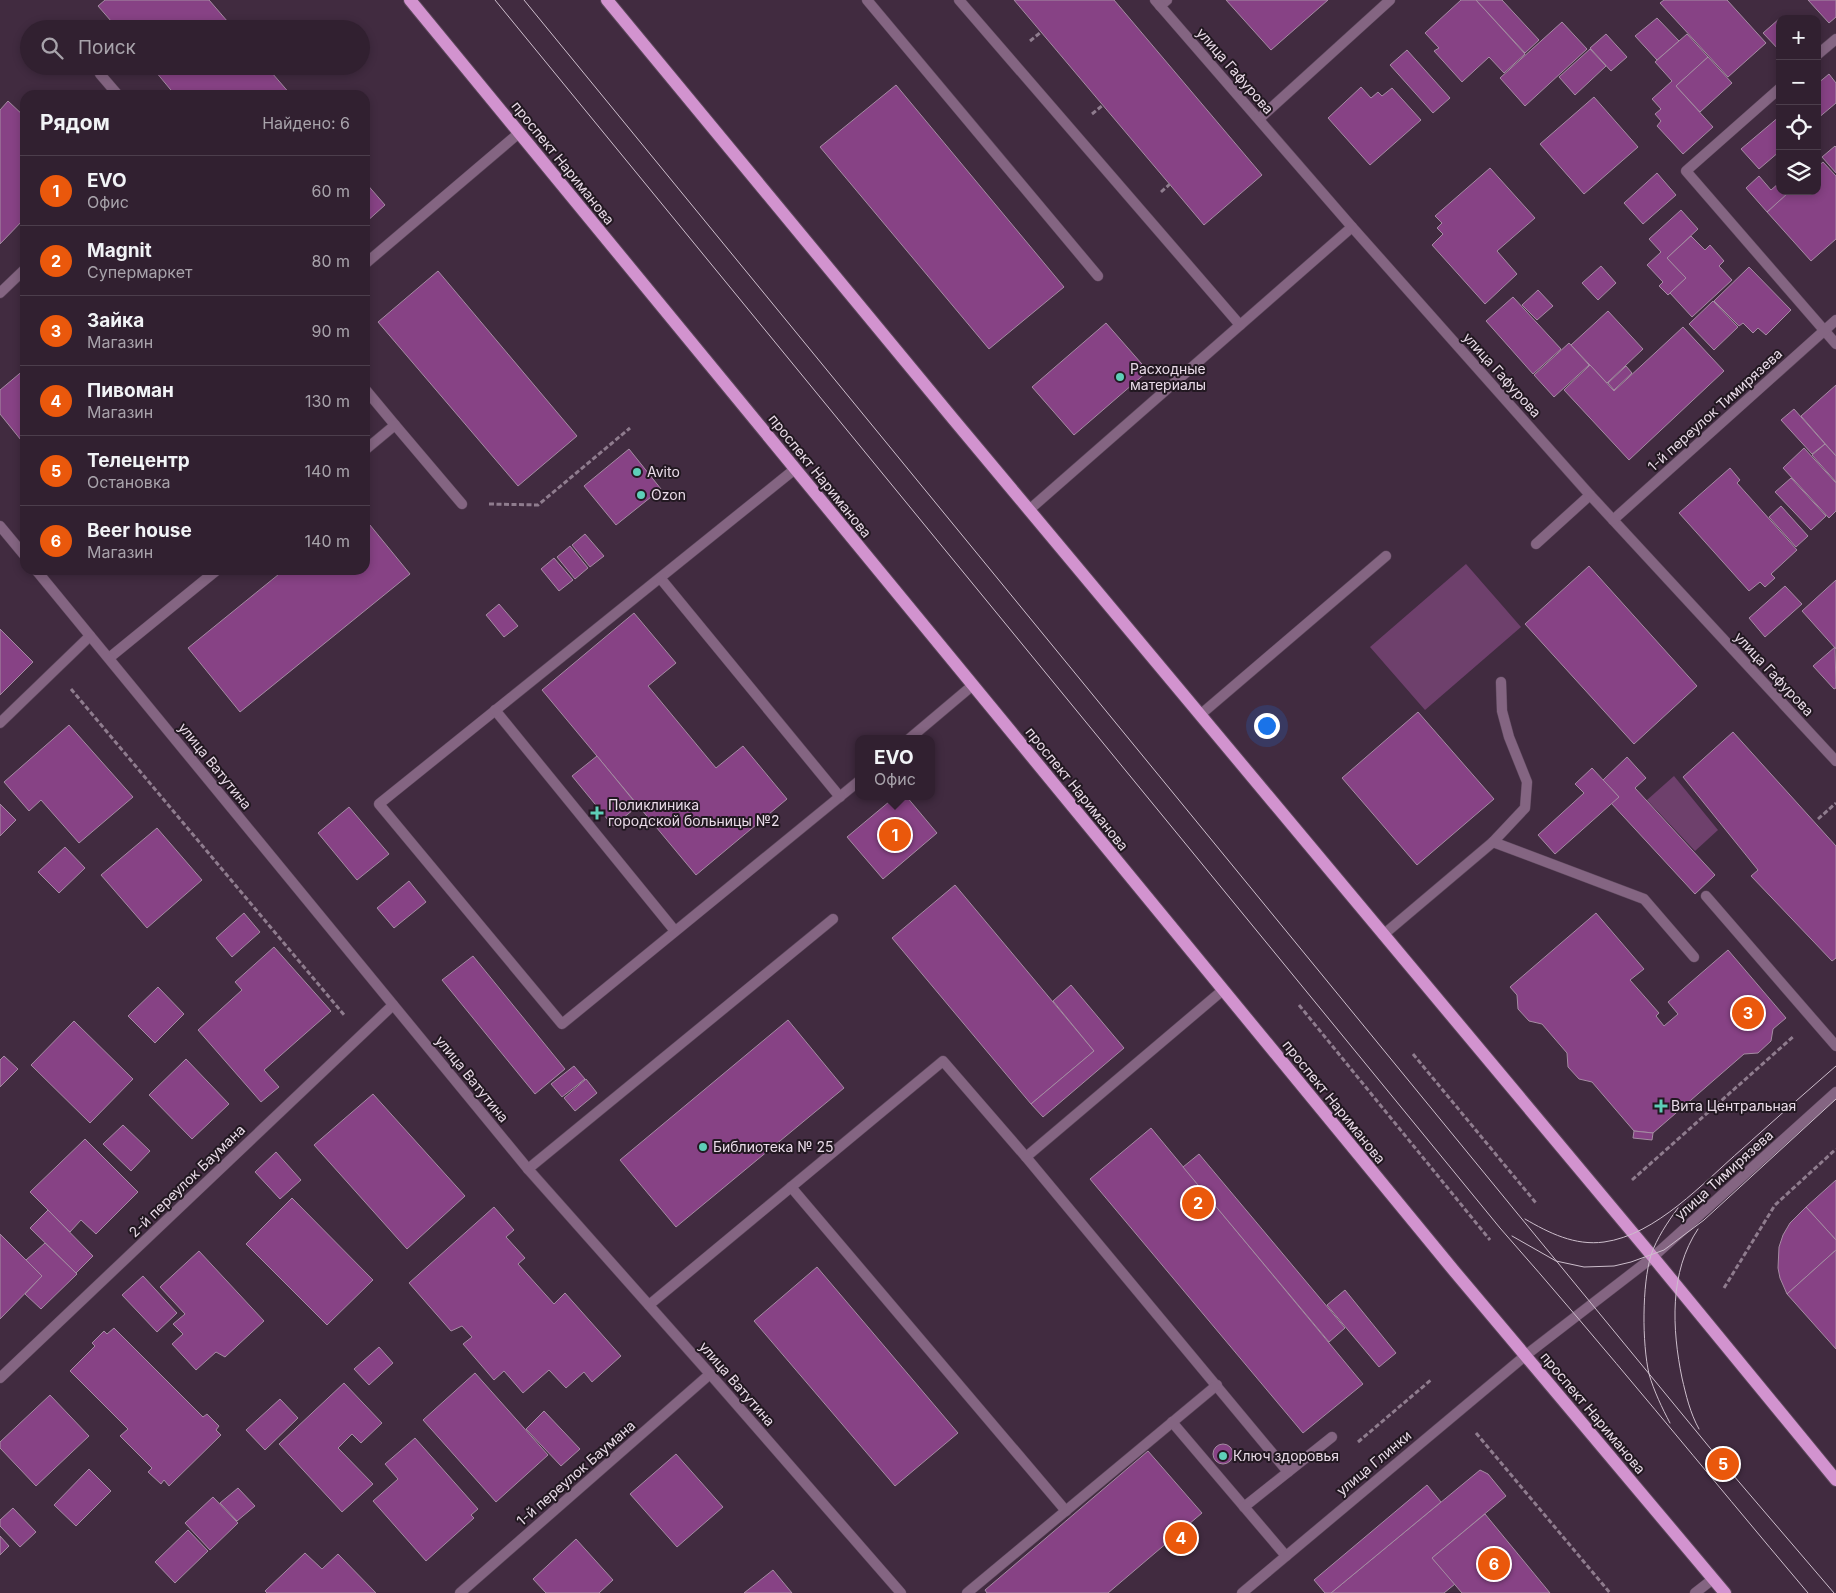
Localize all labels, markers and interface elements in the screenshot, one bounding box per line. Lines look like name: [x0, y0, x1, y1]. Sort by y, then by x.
map controls: [1776, 15, 1821, 195]
button: +: [1776, 15, 1821, 60]
search box: [20, 20, 370, 75]
street label: улица Гафурова: [1193, 24, 1277, 117]
icon: search: [38, 34, 66, 62]
text: Поиск: [78, 36, 136, 59]
button: −: [1776, 60, 1821, 105]
street label: проспект Нариманова: [508, 98, 618, 228]
button: locate: [1776, 105, 1821, 150]
text: Рядом: [40, 110, 110, 135]
text: Найдено: 6: [262, 113, 350, 133]
button: layers: [1776, 150, 1821, 195]
text: EVO: [87, 169, 127, 192]
text: 1: [53, 181, 59, 201]
text: 60 m: [311, 181, 350, 201]
text: Офис: [87, 192, 129, 212]
text: Magnit: [87, 239, 152, 262]
text: 2: [51, 251, 61, 271]
text: 80 m: [311, 251, 350, 271]
text: Супермаркет: [87, 262, 192, 282]
text: Зайка: [87, 309, 144, 332]
text: 3: [51, 321, 61, 341]
text: 90 m: [311, 321, 350, 341]
street label: улица Гафурова: [1460, 329, 1545, 421]
text: Магазин: [87, 332, 153, 352]
street label: 1-й переулок Тимирязева: [1644, 345, 1785, 475]
place label: Расходные материалы: [1130, 360, 1206, 393]
marker: Расходные материалы: [1114, 371, 1126, 383]
text: Пивоман: [87, 379, 174, 402]
text: 4: [51, 391, 61, 411]
text: 130 m: [305, 391, 350, 411]
text: Магазин: [87, 402, 153, 422]
street label: проспект Нариманова: [765, 411, 875, 541]
text: Телецентр: [87, 449, 190, 472]
text: 5: [51, 461, 61, 481]
text: 140 m: [305, 461, 350, 481]
place label: Avito: [647, 463, 680, 480]
marker: Avito: [631, 466, 643, 478]
text: Остановка: [87, 472, 171, 492]
place label: Ozon: [651, 486, 686, 503]
marker: Ozon: [635, 489, 647, 501]
text: Beer house: [87, 519, 192, 542]
text: 6: [51, 531, 61, 551]
text: 140 m: [305, 531, 350, 551]
text: Магазин: [87, 542, 153, 562]
street label: улица Гафурова: [1731, 628, 1818, 719]
your location: [1254, 713, 1280, 739]
street label: улица Ватутина: [175, 719, 256, 813]
street label: проспект Нариманова: [1022, 724, 1132, 854]
popup: [855, 735, 935, 800]
text: EVO: [874, 746, 914, 769]
text: Офис: [874, 769, 916, 789]
place label: Поликлиника городской больницы №2: [608, 796, 779, 829]
marker: Поликлиника городской больницы №2: [590, 806, 604, 820]
pin: 1: [879, 816, 911, 854]
pin: 3: [1732, 994, 1764, 1032]
street label: улица Ватутина: [432, 1032, 513, 1126]
street label: проспект Нариманова: [1279, 1037, 1389, 1167]
place label: Вита Центральная: [1671, 1097, 1796, 1114]
marker: Вита Центральная: [1655, 1100, 1667, 1112]
street label: 2-й переулок Баумана: [125, 1121, 248, 1240]
street label: улица Тимирязева: [1671, 1126, 1776, 1223]
place label: Библиотека № 25: [713, 1138, 833, 1155]
marker: Библиотека № 25: [697, 1141, 709, 1153]
pin: 2: [1182, 1184, 1214, 1222]
street label: улица Ватутина: [696, 1338, 779, 1430]
street label: проспект Нариманова: [1537, 1348, 1649, 1477]
street label: 1-й переулок Баумана: [513, 1416, 639, 1529]
street label: улица Глинки: [1333, 1426, 1415, 1499]
pin: 5: [1707, 1445, 1739, 1483]
place label: Ключ здоровья: [1233, 1447, 1339, 1464]
marker: Ключ здоровья: [1217, 1450, 1229, 1462]
pin: 4: [1165, 1519, 1197, 1557]
pin: 6: [1478, 1545, 1510, 1583]

